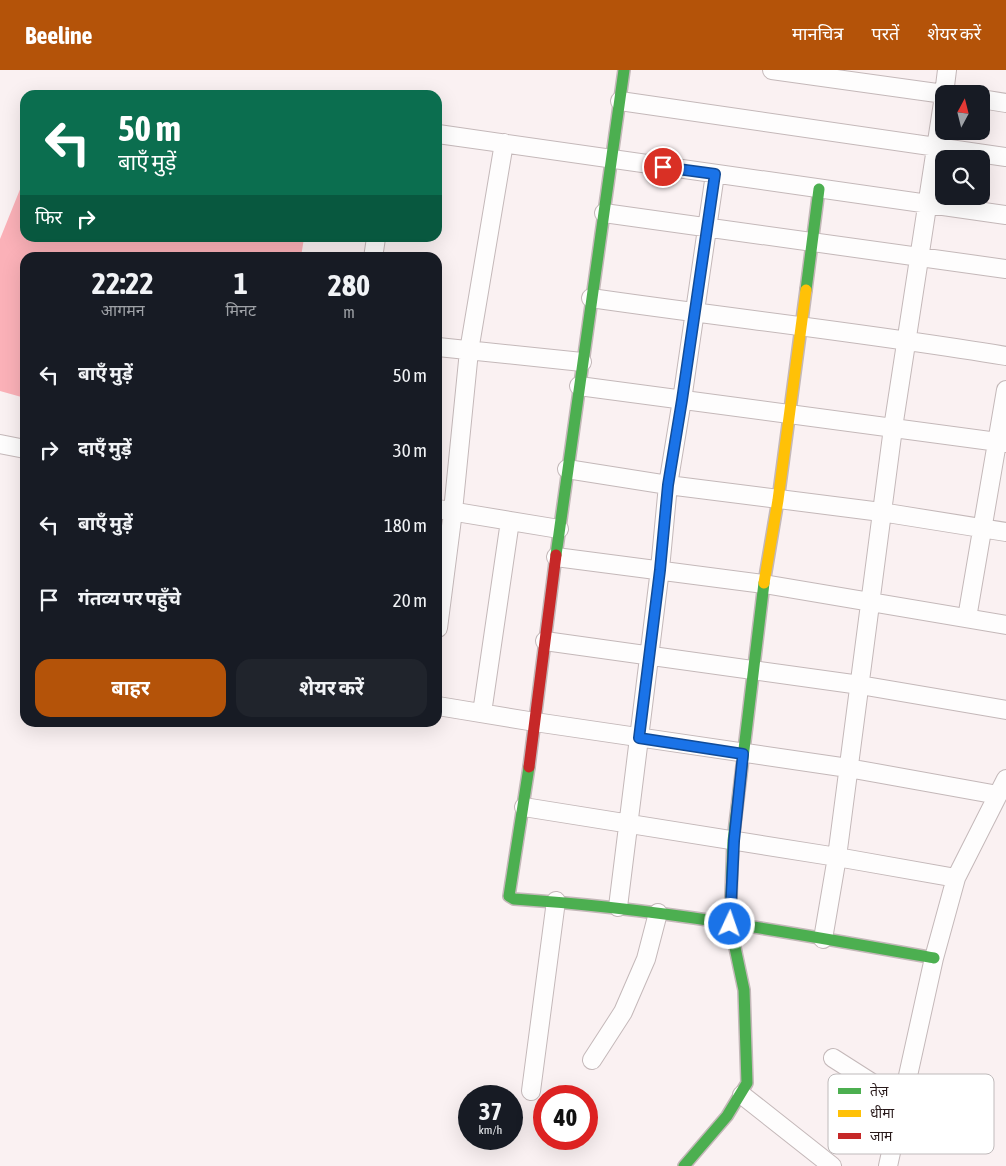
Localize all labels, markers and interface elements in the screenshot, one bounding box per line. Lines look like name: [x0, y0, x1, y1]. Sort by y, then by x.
text: Beeline: [25, 22, 92, 49]
text: मानचित्र: [792, 23, 843, 44]
text: परतें: [871, 23, 899, 44]
text: शेयर करें: [927, 23, 981, 44]
north arrow: [935, 85, 990, 140]
map controls: [935, 85, 990, 205]
text: 50 m: [118, 108, 181, 148]
icon: left: [35, 110, 100, 175]
pin: [642, 146, 684, 188]
text: बाएँ मुड़ें: [118, 149, 176, 175]
button: search: [935, 150, 990, 205]
icon: arrive: [649, 153, 677, 181]
icon: right: [72, 205, 100, 233]
text: फिर: [35, 206, 62, 228]
text: 22:22: [92, 266, 154, 300]
text: 1: [234, 266, 248, 300]
text: 280: [328, 268, 370, 302]
text: आगमन: [101, 301, 145, 319]
text: मिनट: [225, 301, 256, 319]
text: m: [343, 303, 355, 321]
icon: left: [35, 361, 63, 389]
text: बाएँ मुड़ें: [78, 362, 133, 384]
text: 50 m: [393, 364, 427, 386]
icon: right: [35, 436, 63, 464]
text: दाएँ मुड़ें: [78, 437, 132, 459]
text: 30 m: [393, 439, 427, 461]
icon: left: [35, 511, 63, 539]
text: बाएँ मुड़ें: [78, 512, 133, 534]
text: 180 m: [384, 514, 427, 536]
icon: arrive: [35, 586, 63, 614]
text: गंतव्य पर पहुँचे: [78, 587, 181, 609]
text: 20 m: [393, 589, 427, 611]
button: बाहर: [35, 659, 226, 717]
button: शेयर करें: [236, 659, 427, 717]
position arrow: [703, 897, 755, 949]
legend: [828, 1074, 994, 1154]
text: तेज़: [870, 1082, 889, 1099]
speed limit sign: 40: [533, 1085, 598, 1150]
text: 37: [479, 1097, 502, 1125]
text: धीमा: [870, 1105, 895, 1121]
text: km/h: [479, 1123, 502, 1137]
text: जाम: [870, 1128, 893, 1144]

